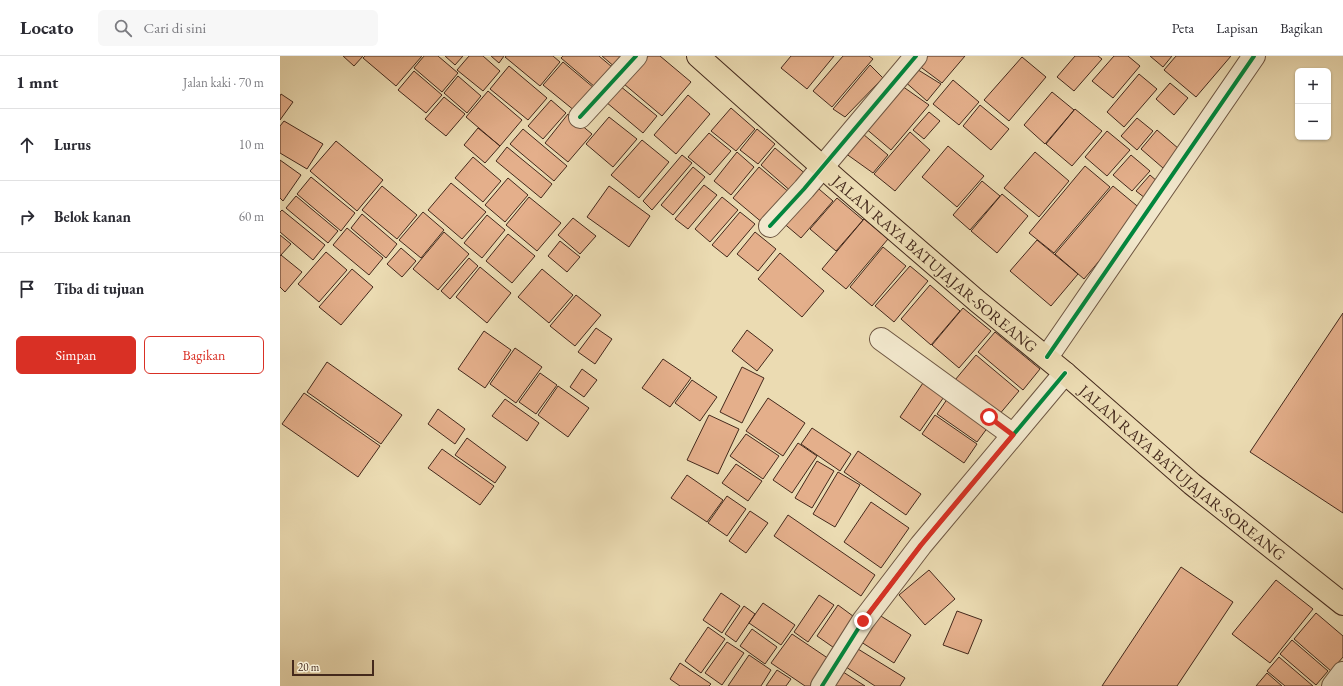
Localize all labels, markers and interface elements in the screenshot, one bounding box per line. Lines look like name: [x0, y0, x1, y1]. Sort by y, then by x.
search box: [98, 10, 378, 46]
text: Locato: [20, 15, 74, 40]
icon: search: [112, 17, 134, 39]
text: Cari di sini: [144, 18, 206, 37]
text: Peta: [1172, 19, 1194, 37]
text: Lapisan: [1216, 19, 1258, 37]
text: Bagikan: [1280, 19, 1323, 37]
map controls: [1295, 68, 1331, 140]
button: +: [1295, 68, 1331, 104]
text: 1 mnt: [16, 71, 58, 93]
text: Jalan kaki · 70 m: [183, 74, 264, 91]
button: −: [1295, 104, 1331, 140]
icon: ahead: [16, 134, 38, 156]
text: Lurus: [54, 135, 91, 154]
text: 10 m: [239, 136, 264, 153]
street label: JALAN RAYA BATUJAJAR-SOREANG: [826, 169, 1042, 357]
icon: right: [16, 206, 38, 228]
text: Belok kanan: [54, 207, 131, 226]
text: 60 m: [239, 208, 264, 225]
icon: arrive: [16, 278, 38, 300]
text: Tiba di tujuan: [54, 279, 144, 298]
button: Simpan: [16, 336, 136, 374]
button: Bagikan: [144, 336, 264, 374]
street label: JALAN RAYA BATUJAJAR-SOREANG: [1073, 378, 1290, 565]
route start: [980, 408, 998, 426]
route end: [854, 612, 872, 630]
scale bar: [292, 658, 374, 677]
text: 20 m: [298, 660, 319, 674]

